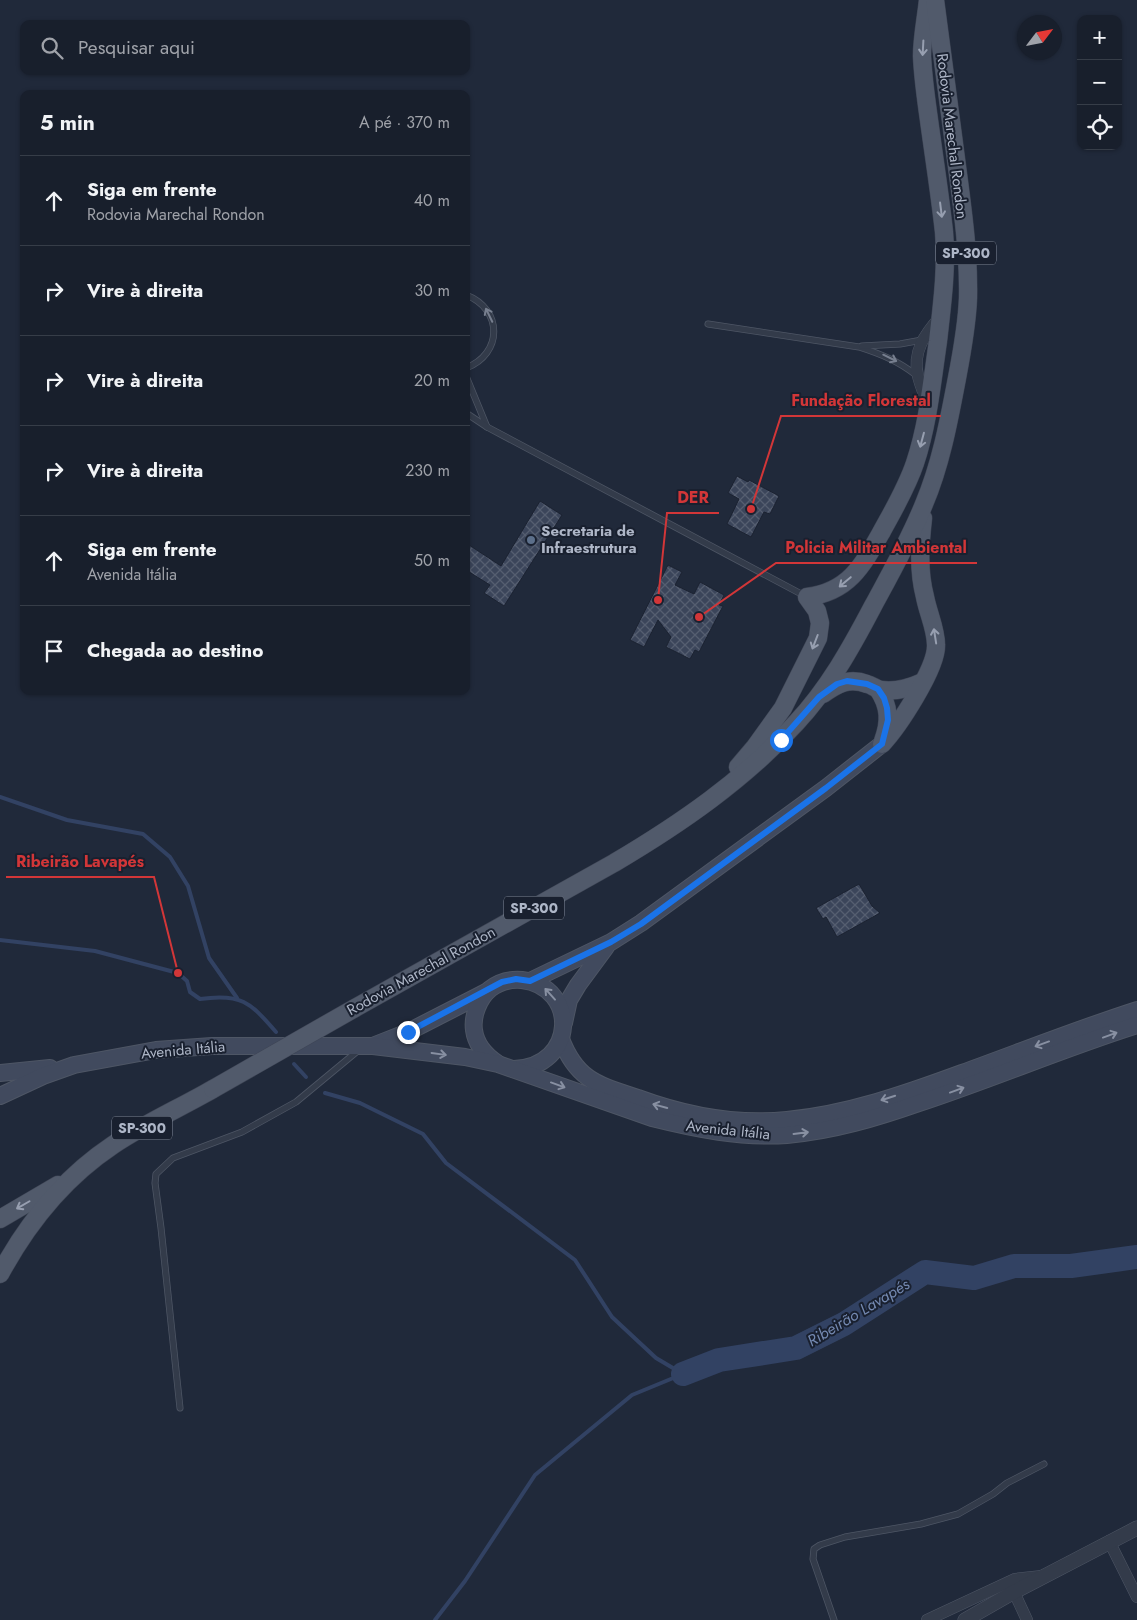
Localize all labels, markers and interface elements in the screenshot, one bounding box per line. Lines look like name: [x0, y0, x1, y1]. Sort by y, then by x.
north arrow: [1017, 15, 1062, 60]
map controls: [1077, 15, 1122, 150]
button: +: [1077, 15, 1122, 60]
search box: [20, 20, 470, 75]
icon: search: [38, 34, 66, 62]
text: Pesquisar aqui: [78, 34, 195, 61]
one-way arrow: [918, 40, 928, 56]
street label: Rodovia Marechal Rondon: [931, 52, 973, 220]
button: −: [1077, 60, 1122, 105]
button: locate: [1077, 105, 1122, 150]
text: 5 min: [40, 108, 95, 138]
text: A pé · 370 m: [359, 111, 450, 134]
text: Siga em frente: [87, 176, 217, 203]
icon: ahead: [40, 187, 68, 215]
text: 40 m: [414, 189, 450, 212]
one-way arrow: [936, 201, 946, 217]
text: Rodovia Marechal Rondon: [87, 203, 265, 226]
road number: SP-300: [936, 242, 996, 264]
icon: right: [40, 277, 68, 305]
text: Vire à direita: [87, 277, 203, 304]
text: 30 m: [414, 279, 450, 302]
one-way arrow: [483, 307, 493, 322]
one-way arrow: [883, 353, 898, 363]
icon: right: [40, 367, 68, 395]
text: Vire à direita: [87, 367, 203, 394]
text: 20 m: [414, 369, 450, 392]
callout: Fundação Florestal: [781, 385, 941, 416]
text: Fundação Florestal: [791, 389, 931, 412]
one-way arrow: [916, 432, 926, 448]
icon: right: [40, 457, 68, 485]
text: Vire à direita: [87, 457, 203, 484]
text: 230 m: [405, 459, 450, 482]
callout: DER: [667, 482, 719, 513]
text: DER: [677, 486, 710, 509]
place label: Secretaria de Infraestrutura: [541, 520, 636, 559]
callout: Policia Militar Ambiental: [776, 532, 977, 563]
marker: Secretaria de Infraestrutura: [525, 534, 537, 546]
text: Siga em frente: [87, 536, 217, 563]
text: Policia Militar Ambiental: [785, 536, 967, 559]
icon: ahead: [40, 547, 68, 575]
text: 50 m: [414, 549, 450, 572]
text: Avenida Itália: [87, 563, 177, 586]
one-way arrow: [839, 576, 852, 587]
one-way arrow: [929, 628, 939, 644]
one-way arrow: [810, 634, 819, 649]
icon: arrive: [40, 637, 68, 665]
text: Chegada ao destino: [87, 637, 263, 664]
route start: [770, 729, 793, 752]
callout: Ribeirão Lavapés: [6, 846, 154, 877]
text: Ribeirão Lavapés: [16, 850, 144, 873]
road number: SP-300: [504, 896, 564, 920]
street label: Rodovia Marechal Rondon: [343, 921, 499, 1021]
one-way arrow: [544, 988, 556, 1001]
route end: [397, 1021, 420, 1044]
one-way arrow: [1101, 1030, 1117, 1039]
street label: Avenida Itália: [140, 1035, 226, 1065]
one-way arrow: [1034, 1040, 1050, 1049]
one-way arrow: [431, 1049, 447, 1059]
one-way arrow: [550, 1081, 565, 1090]
one-way arrow: [949, 1085, 964, 1094]
one-way arrow: [881, 1094, 897, 1104]
one-way arrow: [652, 1100, 668, 1110]
street label: Avenida Itália: [685, 1115, 771, 1145]
road number: SP-300: [112, 1116, 172, 1140]
one-way arrow: [792, 1128, 808, 1138]
one-way arrow: [16, 1201, 31, 1211]
water label: Ribeirão Lavapés: [803, 1272, 914, 1352]

